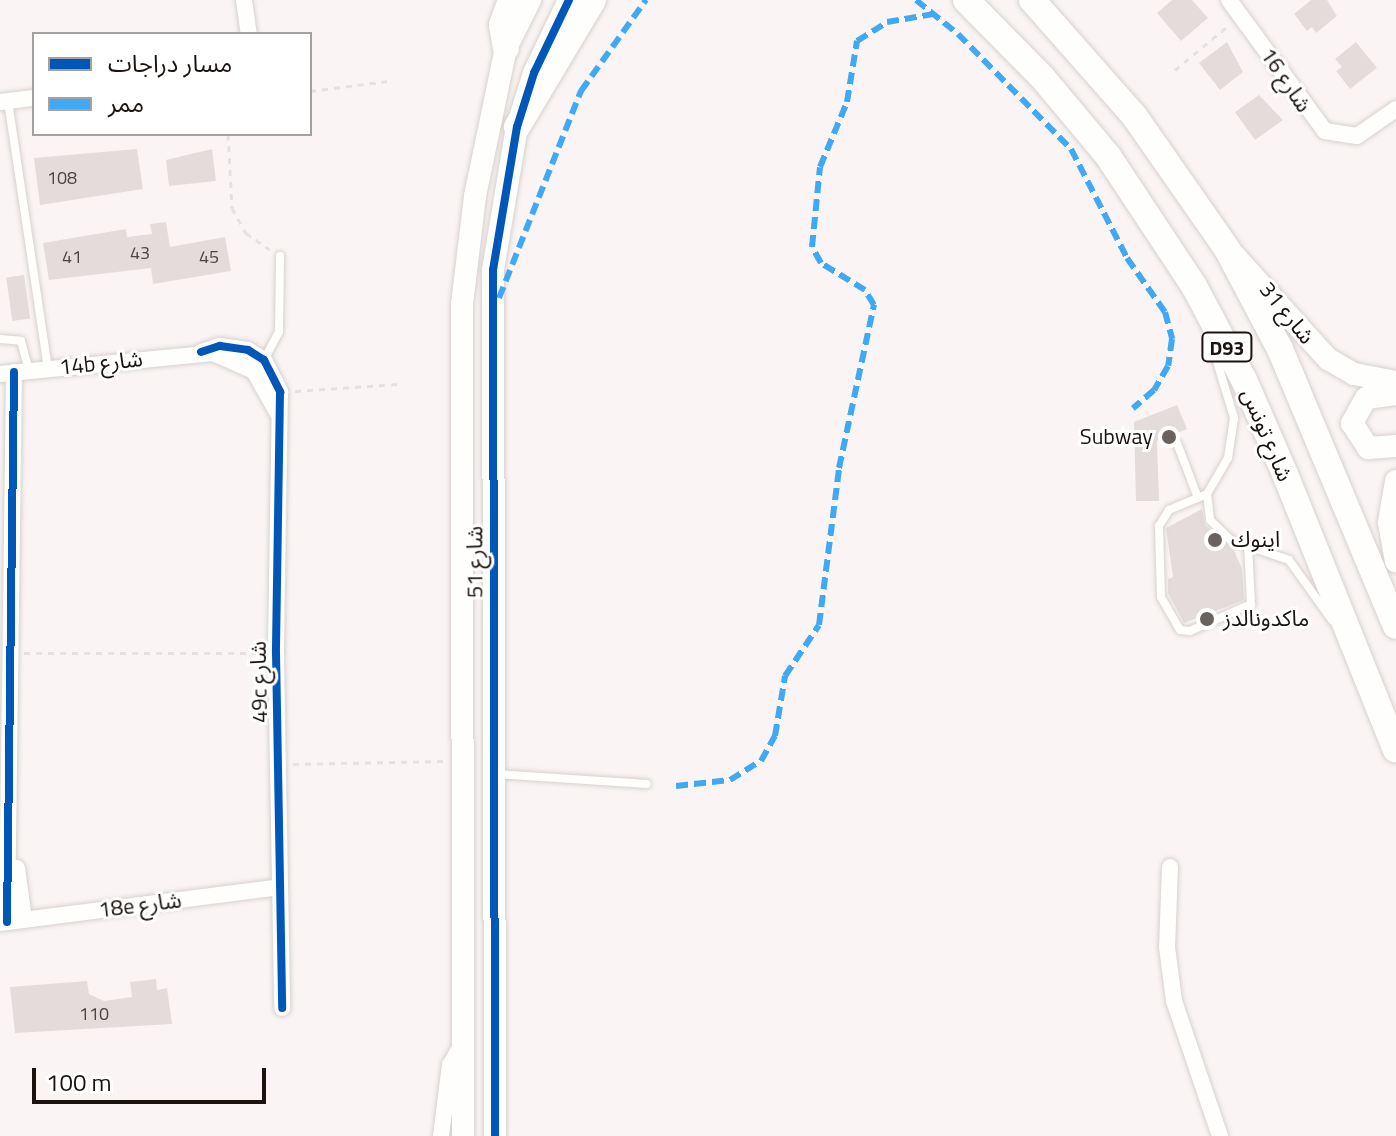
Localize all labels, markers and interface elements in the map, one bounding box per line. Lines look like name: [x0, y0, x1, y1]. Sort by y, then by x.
legend: [32, 32, 312, 136]
street label: شارع 16: [1255, 43, 1317, 117]
text: مسار دراجات: [108, 45, 232, 81]
text: ممر: [108, 85, 144, 121]
house number: 108: [47, 167, 77, 189]
house number: 43: [130, 242, 150, 264]
house number: 41: [62, 246, 82, 268]
house number: 45: [199, 246, 219, 268]
street label: شارع 31: [1254, 277, 1320, 349]
road number: D93: [1201, 331, 1253, 363]
street label: 14b شارع: [58, 345, 144, 381]
street label: شارع تونس: [1236, 385, 1298, 485]
place label: Subway: [1080, 424, 1153, 450]
marker: Subway: [1160, 428, 1178, 446]
street label: شارع 51: [462, 526, 488, 598]
place label: اينوك: [1231, 527, 1280, 553]
marker: اينوك: [1206, 531, 1224, 549]
place label: ماكدونالدز: [1223, 606, 1309, 632]
marker: ماكدونالدز: [1198, 610, 1216, 628]
street label: 49c شارع: [245, 641, 273, 723]
street label: 18e شارع: [97, 887, 183, 923]
house number: 110: [79, 1003, 109, 1025]
scale bar: [36, 1052, 270, 1102]
text: 100 m: [46, 1064, 112, 1100]

